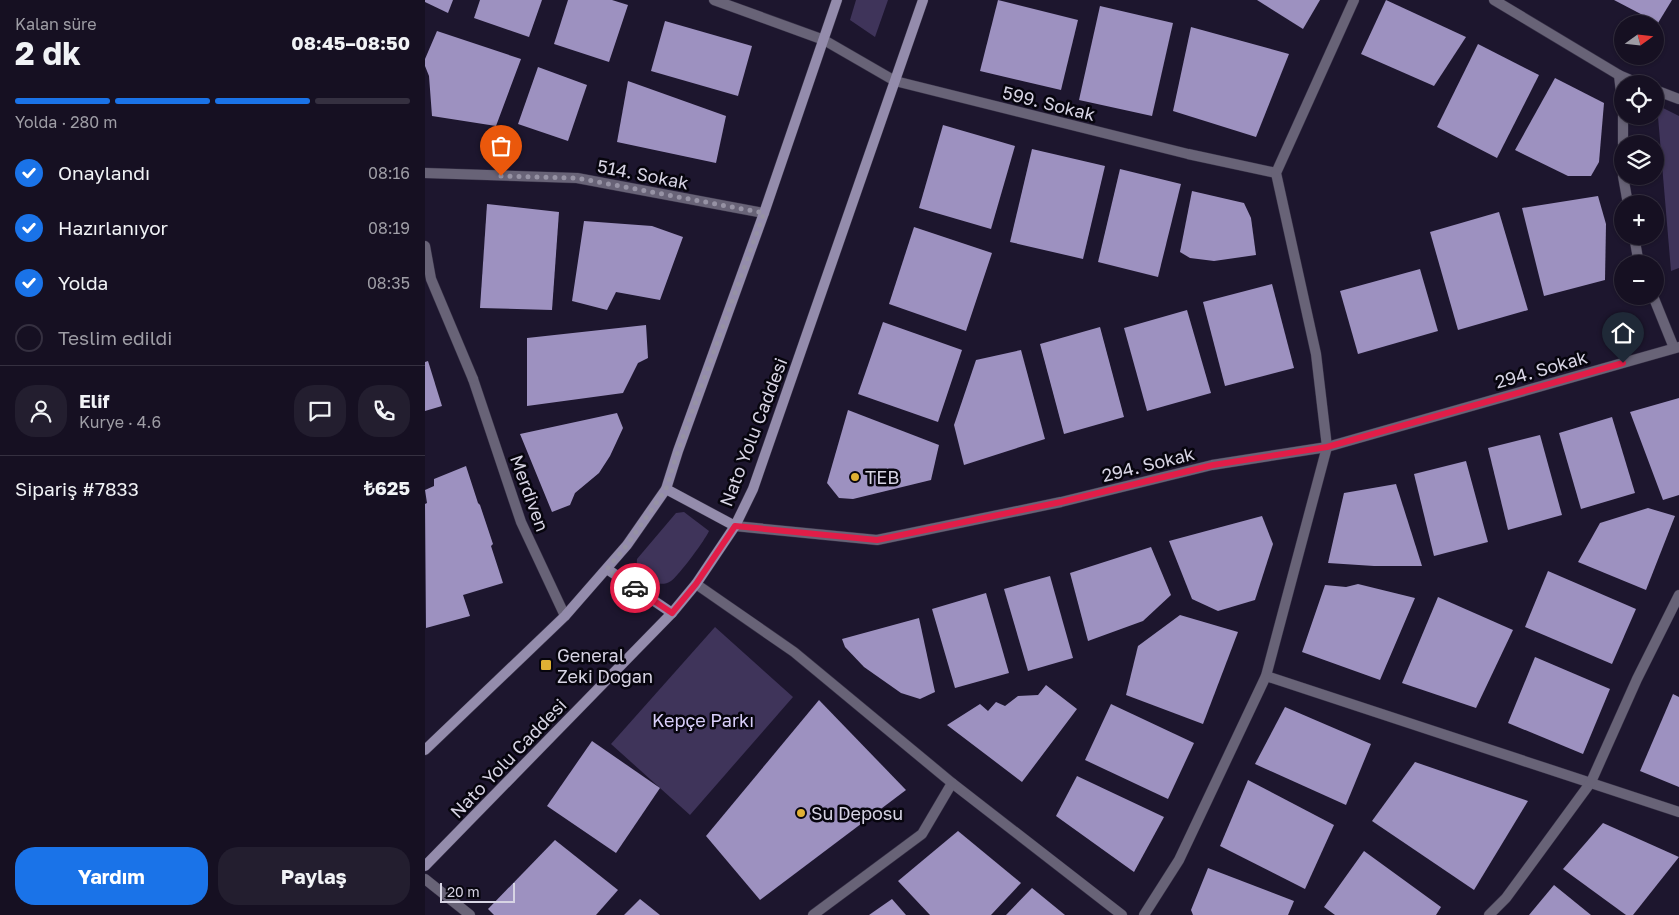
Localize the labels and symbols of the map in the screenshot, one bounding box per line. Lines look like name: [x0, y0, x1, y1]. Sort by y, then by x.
north arrow: [1614, 15, 1664, 65]
street label: 599. Sokak: [1000, 81, 1098, 125]
pin: [480, 125, 522, 176]
street label: 514. Sokak: [595, 154, 691, 194]
pin: [1602, 312, 1644, 363]
street label: 294. Sokak: [1492, 345, 1590, 393]
street label: Nato Yolu Caddesi: [714, 355, 792, 509]
street label: 294. Sokak: [1099, 442, 1197, 486]
street label: Merdiven: [506, 452, 554, 534]
place label: TEB: [865, 466, 899, 488]
marker: TEB: [849, 471, 861, 483]
courier: [610, 563, 660, 613]
place label: General Zeki Doğan: [557, 644, 653, 687]
marker: General Zeki Doğan: [539, 658, 553, 672]
street label: Nato Yolu Caddesi: [445, 694, 571, 822]
park label: Kepçe Parkı: [652, 709, 754, 731]
place label: Su Deposu: [811, 802, 903, 824]
marker: Su Deposu: [795, 807, 807, 819]
scale bar: [440, 880, 515, 903]

